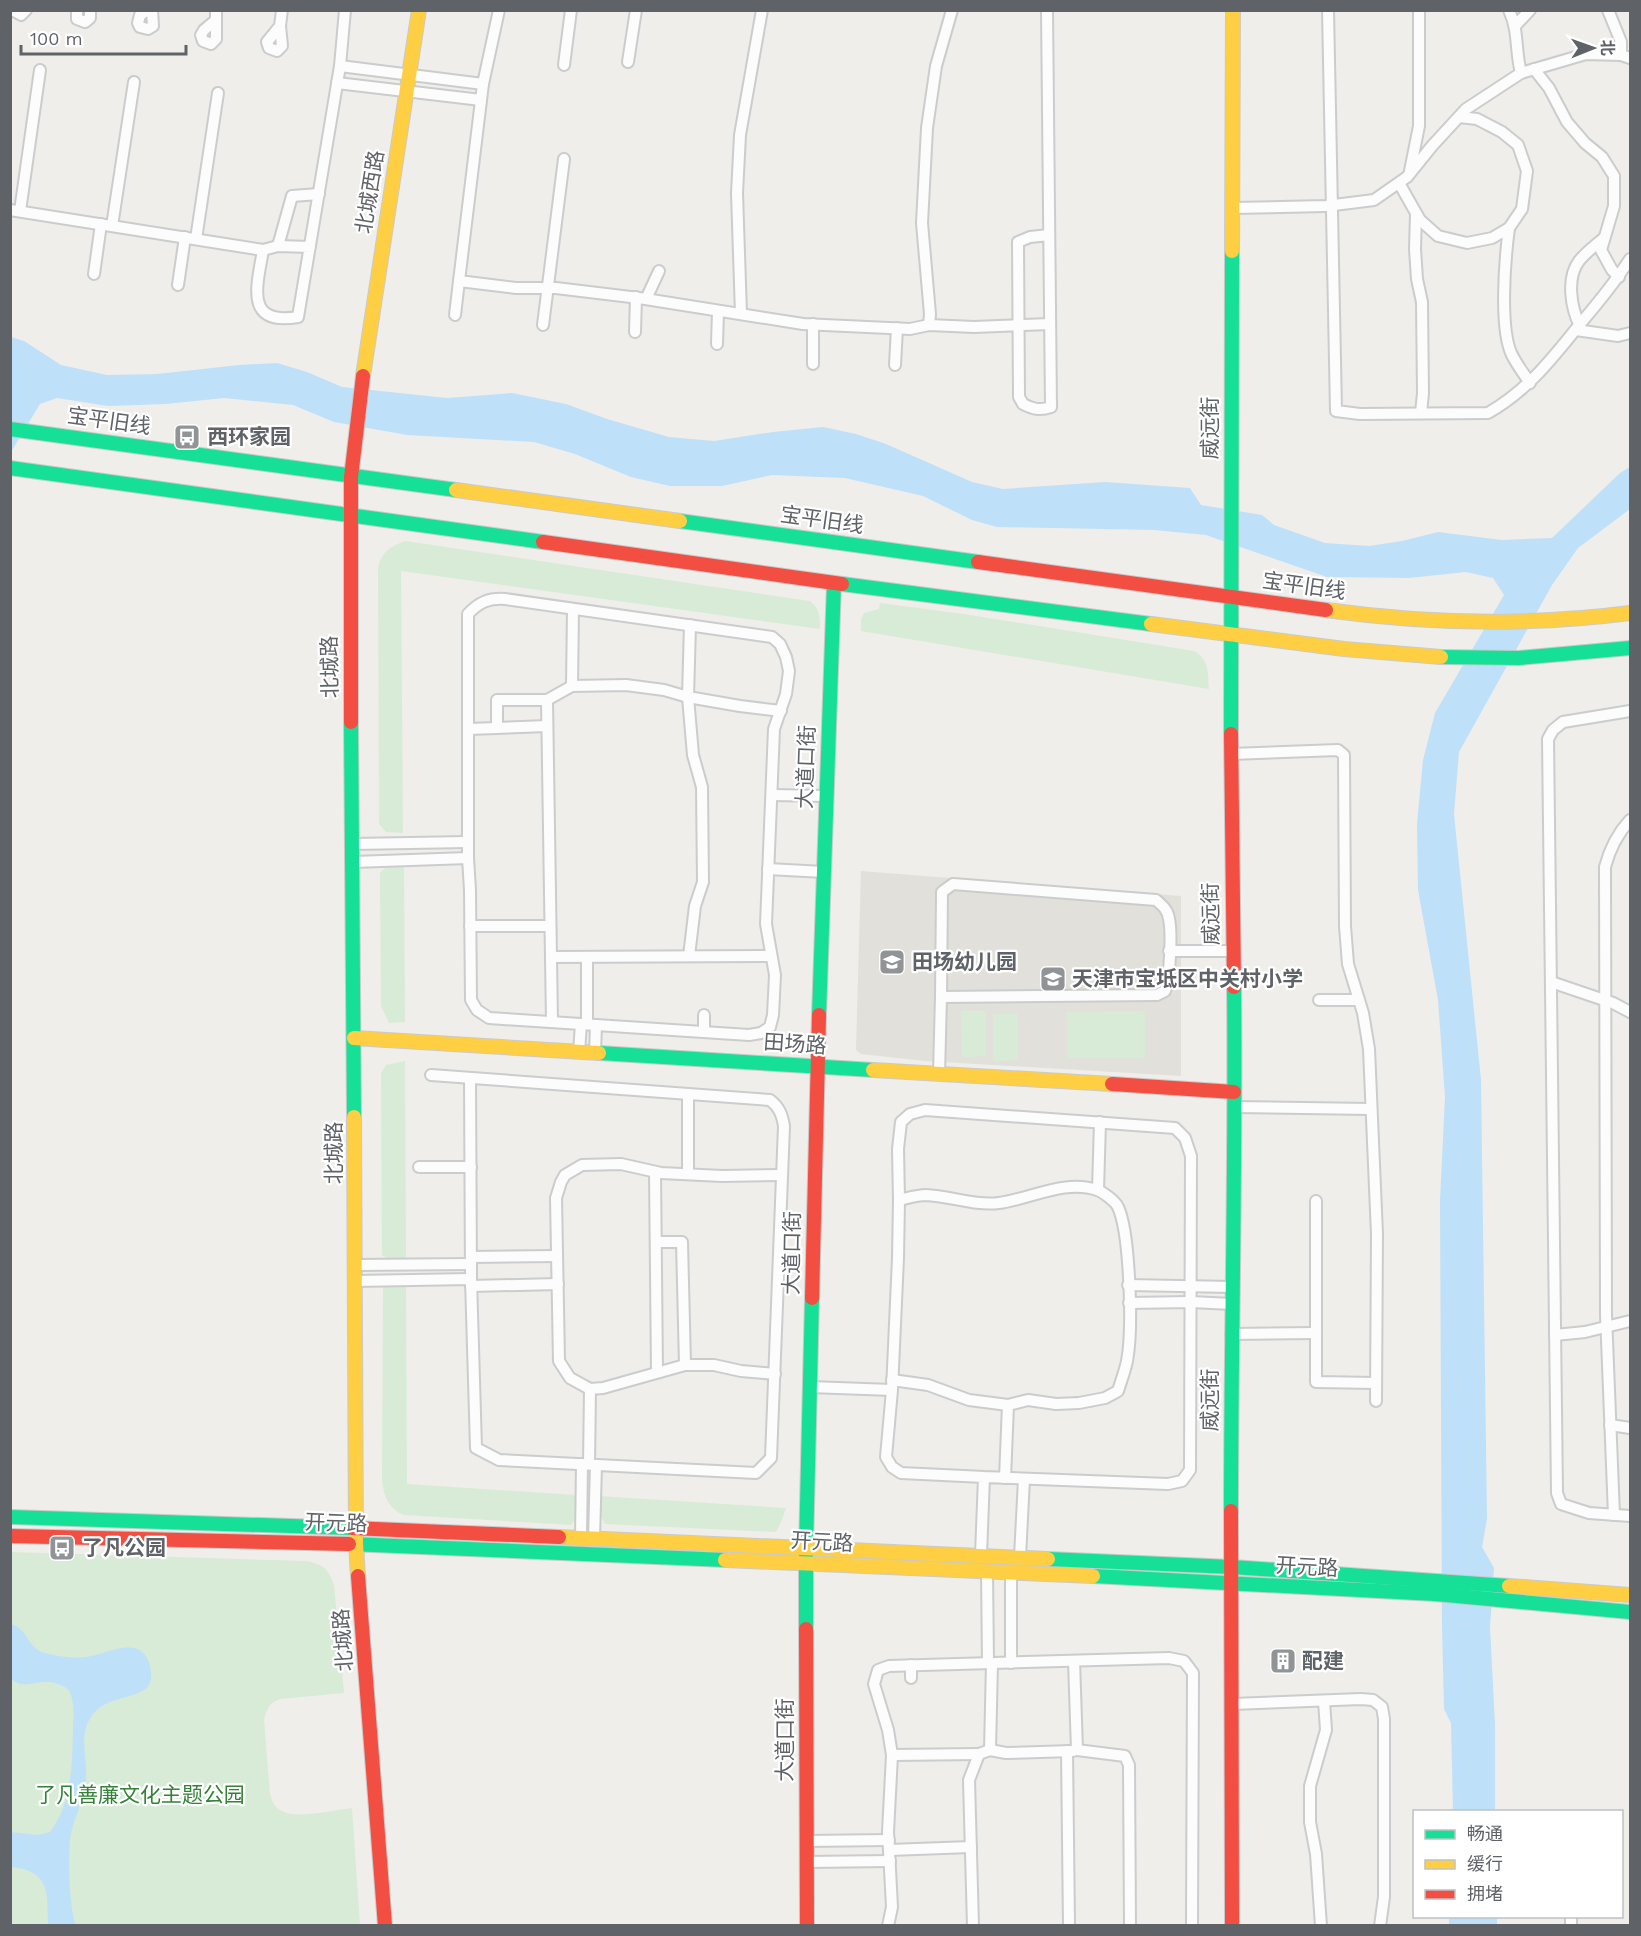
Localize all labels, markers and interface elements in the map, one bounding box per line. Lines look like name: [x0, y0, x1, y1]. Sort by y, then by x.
scale bar: [21, 18, 186, 56]
north arrow: [1563, 18, 1623, 78]
text: 100 m: [30, 28, 83, 49]
text: 北: [1598, 40, 1617, 56]
street label: 北城西路: [351, 148, 388, 235]
street label: 威远街: [1197, 397, 1222, 460]
street label: 宝平旧线: [66, 402, 152, 439]
bus stop icon: 西环家园: [172, 422, 202, 452]
place label: 西环家园: [207, 424, 291, 449]
street label: 宝平旧线: [779, 501, 865, 538]
street label: 宝平旧线: [1261, 567, 1347, 604]
street label: 北城路: [316, 635, 343, 699]
street label: 大道口街: [792, 725, 819, 809]
street label: 威远街: [1197, 882, 1224, 946]
school or university icon: 田场幼儿园: [877, 947, 907, 977]
place label: 田场幼儿园: [912, 949, 1017, 974]
school or university icon: 天津市宝坻区中关村小学: [1038, 964, 1068, 994]
place label: 天津市宝坻区中关村小学: [1072, 966, 1303, 991]
street label: 田场路: [763, 1029, 827, 1058]
street label: 北城路: [321, 1122, 346, 1185]
street label: 大道口街: [778, 1211, 805, 1295]
street label: 威远街: [1197, 1369, 1222, 1432]
street label: 开元路: [304, 1509, 368, 1536]
street label: 开元路: [790, 1527, 854, 1556]
bus stop icon: 了凡公园: [47, 1533, 77, 1563]
place label: 了凡公园: [82, 1535, 166, 1560]
street label: 开元路: [1275, 1552, 1339, 1581]
street label: 北城路: [328, 1608, 357, 1672]
building icon: 配建: [1268, 1646, 1298, 1676]
place label: 配建: [1302, 1648, 1344, 1673]
street label: 大道口街: [772, 1698, 797, 1782]
park label: 了凡善廉文化主题公园: [35, 1782, 245, 1807]
legend: [1413, 1810, 1623, 1918]
text: 畅通: [1467, 1823, 1503, 1844]
text: 缓行: [1467, 1853, 1503, 1874]
text: 拥堵: [1467, 1883, 1503, 1904]

